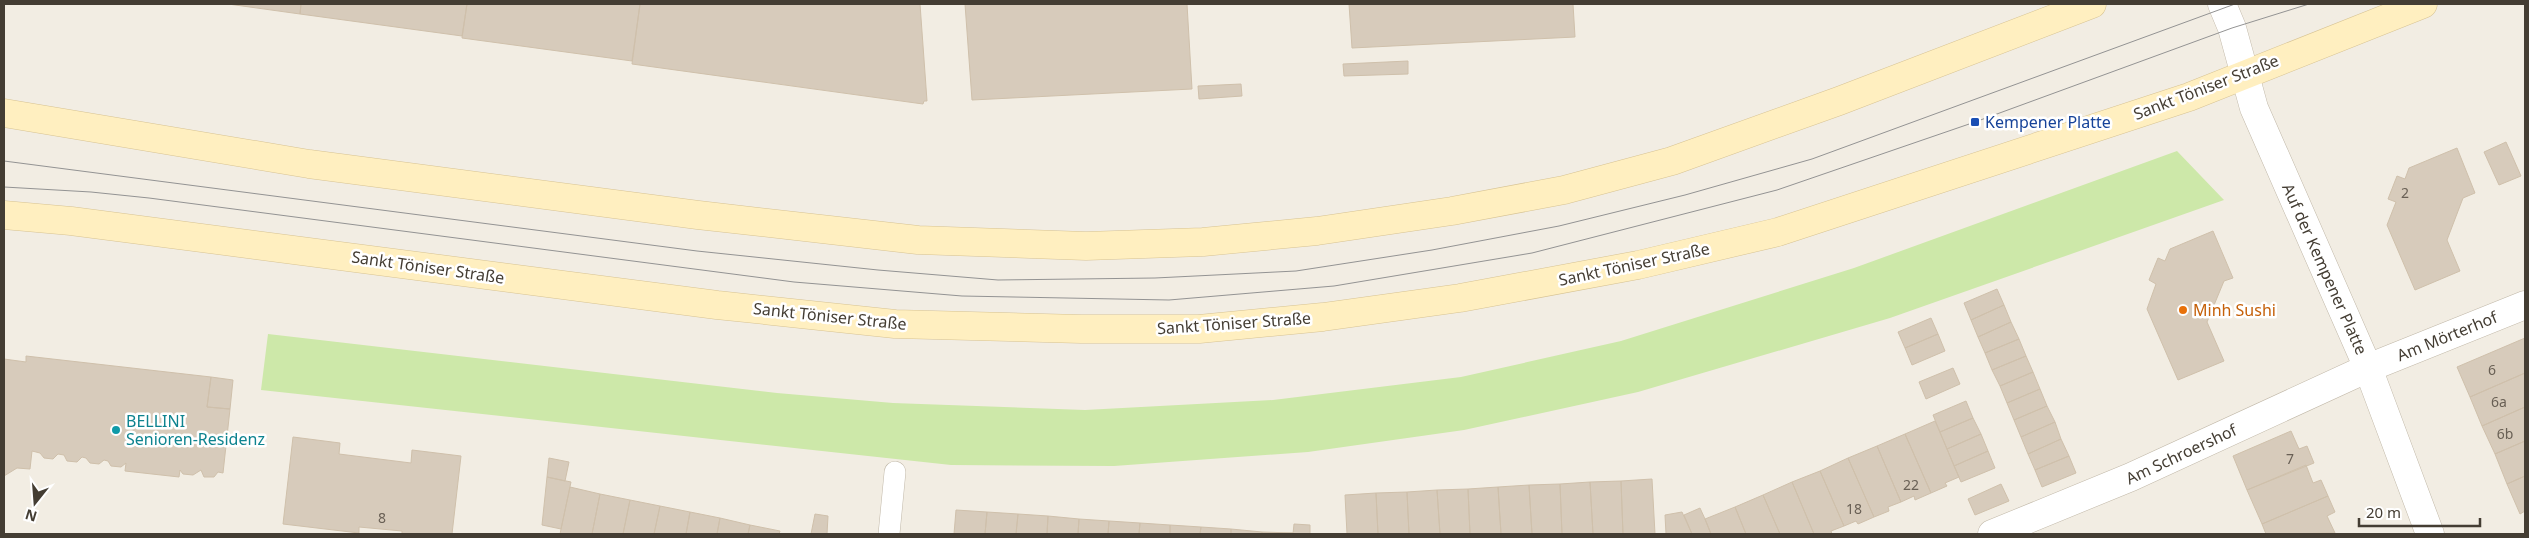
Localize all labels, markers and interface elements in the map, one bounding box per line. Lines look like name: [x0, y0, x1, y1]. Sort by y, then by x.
street label: Sankt Töniser Straße: [2130, 49, 2282, 125]
place label: Kempener Platte: [1985, 111, 2111, 133]
marker: Kempener Platte: [1969, 116, 1981, 128]
street label: Auf der Kempener Platte: [2277, 180, 2373, 358]
house number: 2: [2401, 183, 2409, 202]
street label: Sankt Töniser Straße: [1556, 237, 1712, 291]
street label: Sankt Töniser Straße: [350, 245, 506, 289]
street label: Sankt Töniser Straße: [752, 297, 908, 335]
place label: Minh Sushi: [2193, 299, 2276, 321]
marker: Minh Sushi: [2177, 304, 2189, 316]
street label: Am Mörterhof: [2393, 305, 2502, 366]
street label: Sankt Töniser Straße: [1156, 307, 1312, 339]
house number: 6: [2488, 360, 2496, 379]
house number: 6a: [2491, 392, 2507, 411]
place label: BELLINI Senioren-Residenz: [126, 410, 265, 450]
street label: Am Schroershof: [2122, 418, 2241, 489]
marker: BELLINI Senioren-Residenz: [110, 424, 122, 436]
house number: 6b: [2497, 424, 2513, 443]
house number: 7: [2286, 449, 2294, 468]
house number: 22: [1903, 475, 1919, 494]
north arrow: [10, 478, 60, 528]
scale bar: [2359, 496, 2480, 528]
house number: 18: [1846, 499, 1862, 518]
text: 20 m: [2366, 502, 2401, 522]
text: N: [23, 505, 39, 527]
house number: 8: [378, 508, 386, 527]

